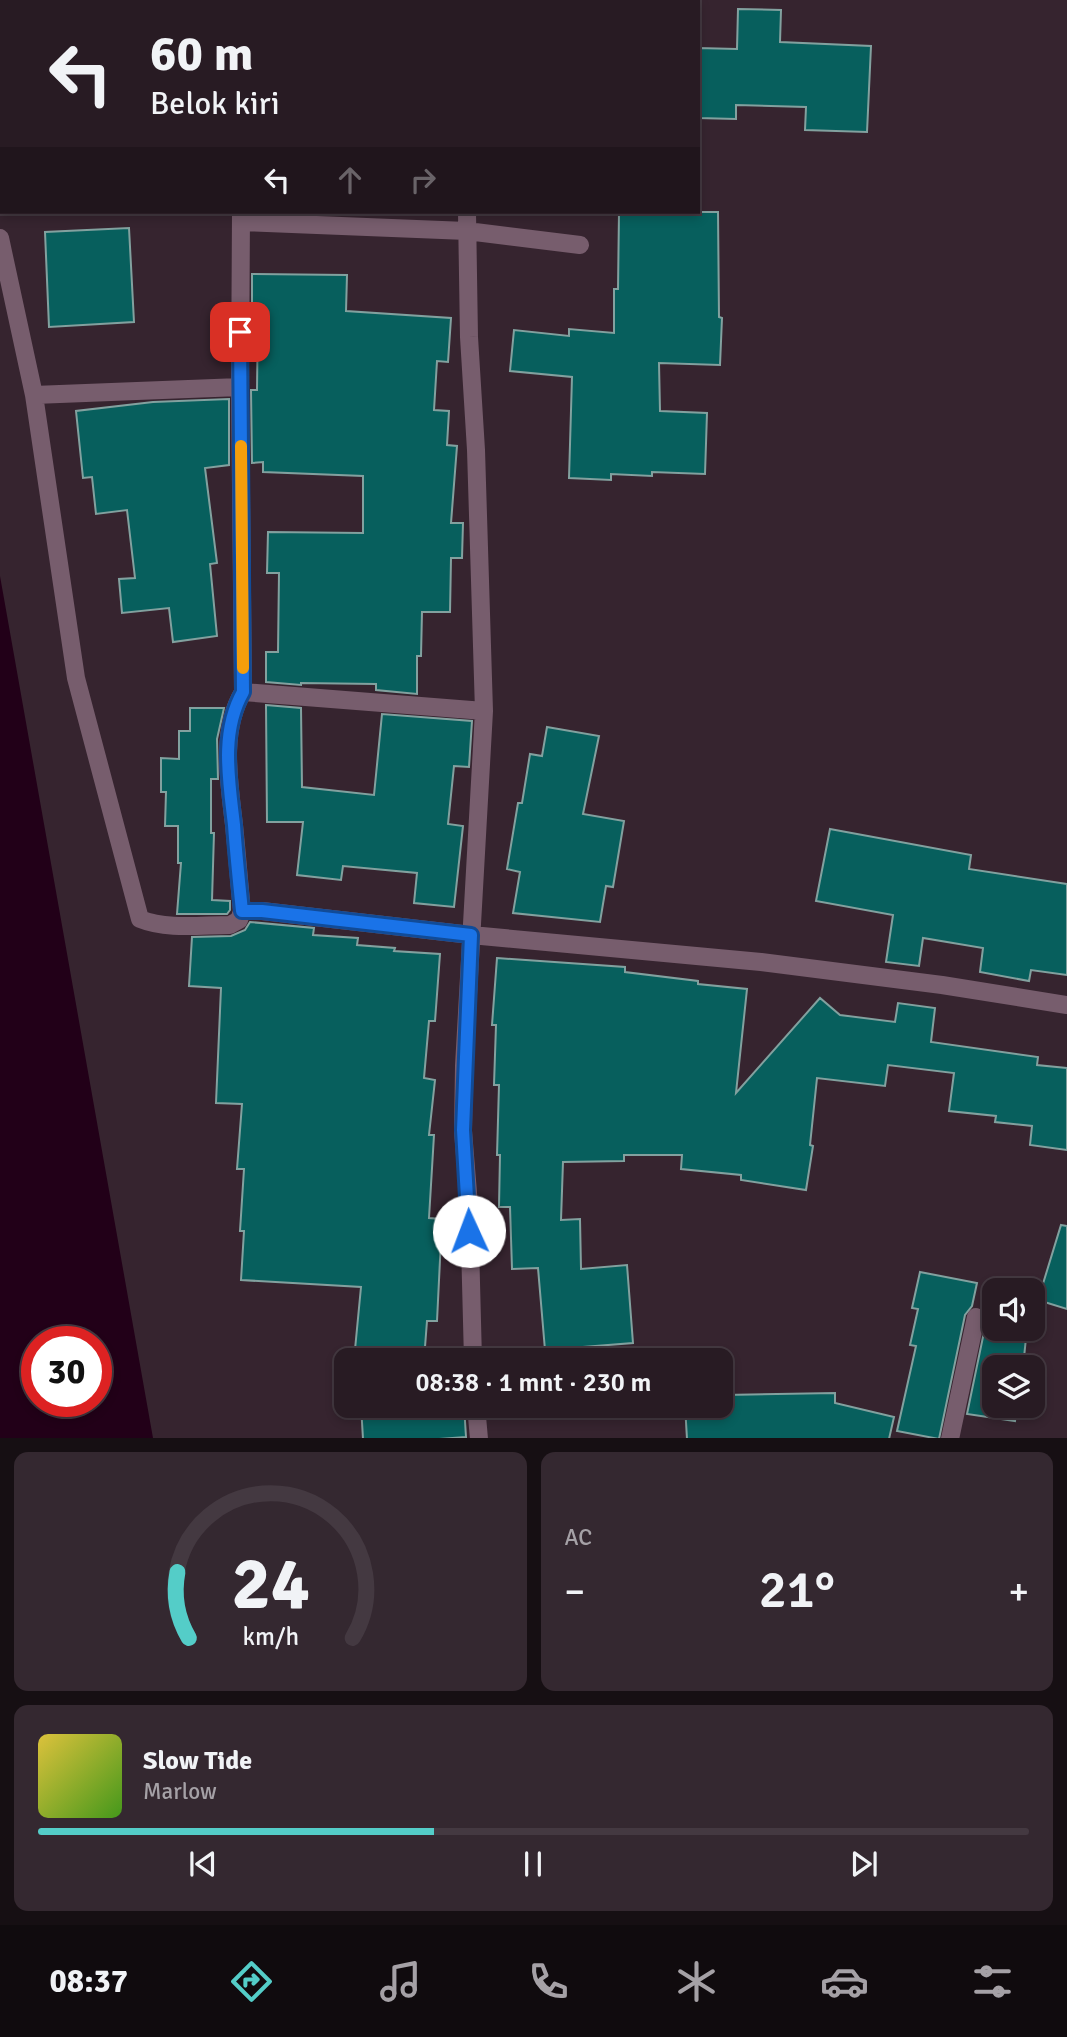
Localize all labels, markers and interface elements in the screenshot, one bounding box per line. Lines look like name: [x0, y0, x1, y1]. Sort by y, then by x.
text: 60 m: [150, 24, 253, 84]
icon: left: [35, 28, 126, 119]
text: Belok kiri: [150, 84, 280, 123]
icon: left: [258, 161, 296, 199]
icon: ahead: [331, 161, 369, 199]
icon: right: [404, 161, 442, 199]
pin: [210, 302, 270, 362]
icon: arrive: [221, 313, 259, 351]
position arrow: [432, 1194, 506, 1268]
map controls: [982, 1278, 1045, 1418]
button: sound: [982, 1278, 1045, 1341]
speed limit sign: 30: [21, 1326, 112, 1417]
button: layers: [982, 1355, 1045, 1418]
text: 08:38 · 1 mnt · 230 m: [416, 1367, 651, 1399]
text: AC: [565, 1523, 592, 1552]
text: 24: [231, 1540, 310, 1629]
text: 21°: [759, 1558, 835, 1622]
text: −: [565, 1568, 585, 1615]
text: +: [1008, 1568, 1029, 1615]
text: km/h: [242, 1620, 299, 1651]
text: Slow Tide: [143, 1745, 252, 1777]
text: Marlow: [143, 1777, 217, 1806]
icon: previous: [184, 1845, 222, 1883]
icon: pause: [514, 1845, 552, 1883]
icon: next: [845, 1845, 883, 1883]
icon: directions: [227, 1957, 276, 2006]
icon: music: [376, 1957, 425, 2006]
icon: phone: [524, 1957, 573, 2006]
icon: climate: [672, 1957, 721, 2006]
icon: car: [820, 1957, 869, 2006]
icon: filters: [968, 1957, 1017, 2006]
text: 08:37: [50, 1962, 128, 2001]

